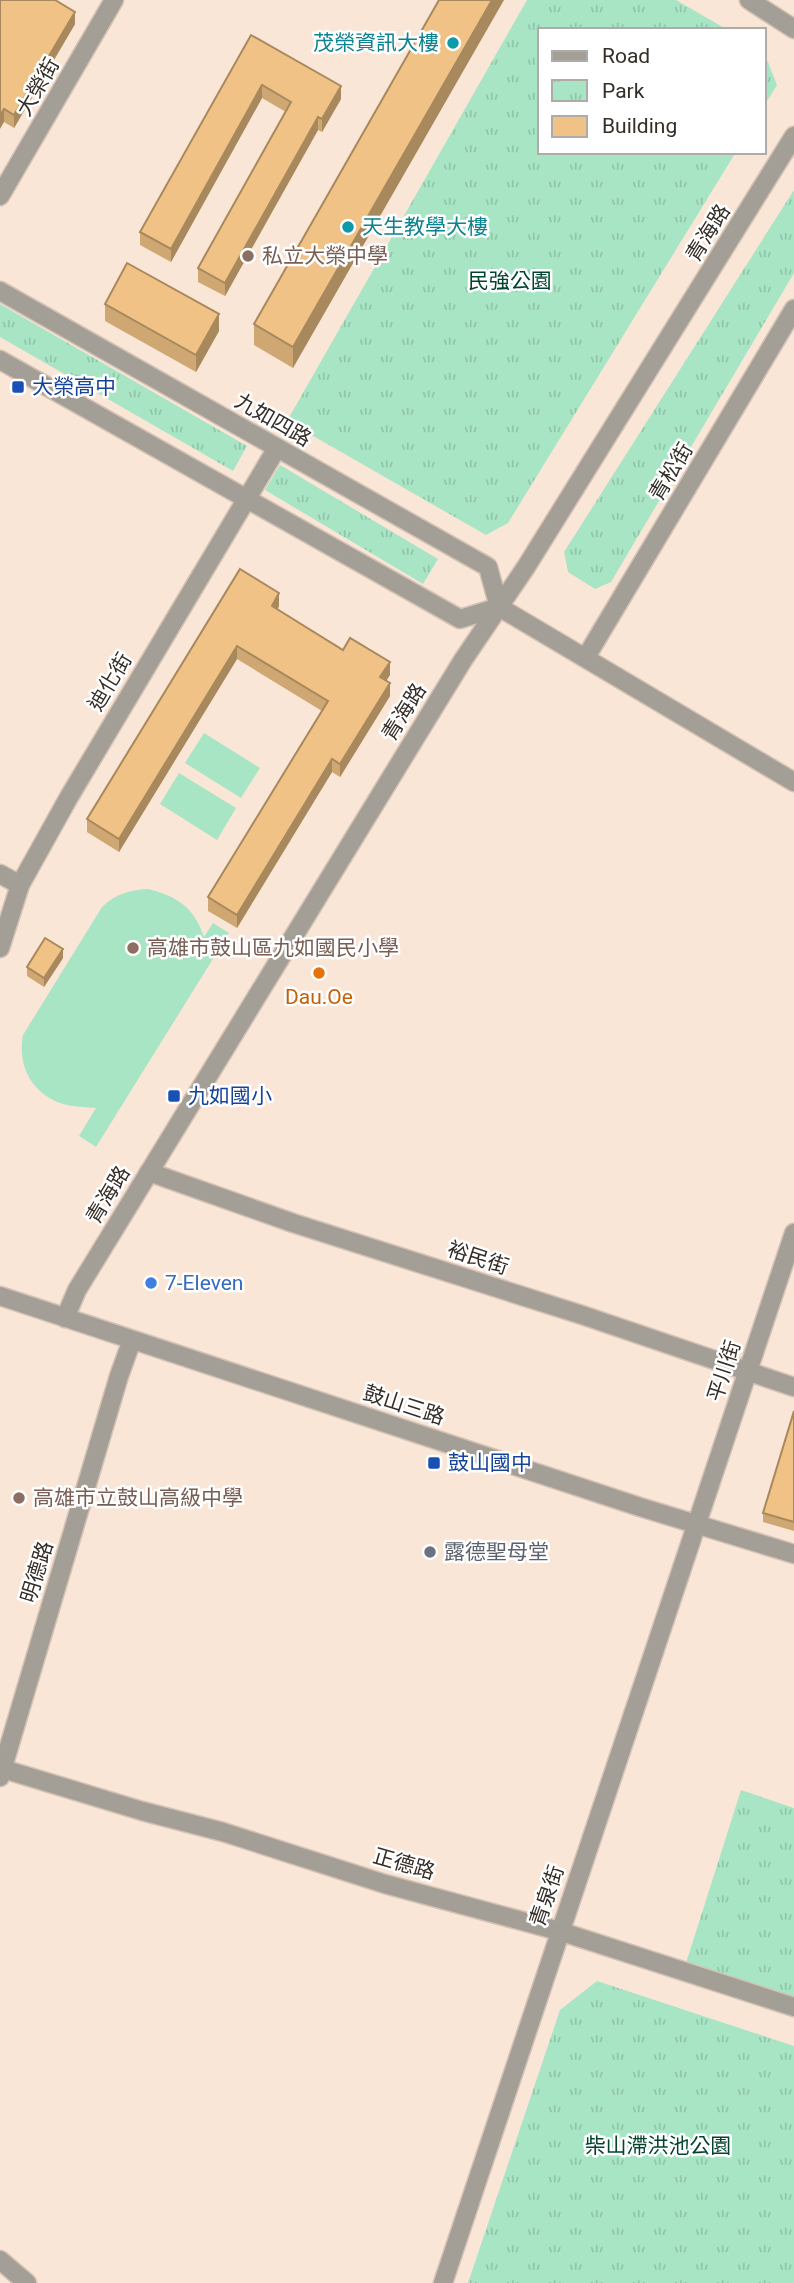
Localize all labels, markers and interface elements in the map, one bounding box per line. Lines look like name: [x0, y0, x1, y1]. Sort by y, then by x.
legend: [538, 28, 766, 154]
place label: 茂榮資訊大樓: [313, 31, 439, 55]
marker: 茂榮資訊大樓: [445, 35, 461, 51]
text: Road: [602, 44, 650, 68]
street label: 大榮街: [12, 54, 64, 120]
text: Park: [602, 79, 645, 103]
text: Building: [602, 114, 677, 138]
street label: 青海路: [681, 200, 735, 266]
place label: 天生教學大樓: [362, 215, 488, 239]
marker: 天生教學大樓: [340, 219, 356, 235]
place label: 私立大榮中學: [262, 244, 388, 268]
marker: 私立大榮中學: [240, 248, 256, 264]
park label: 民強公園: [468, 269, 552, 293]
place label: 大榮高中: [32, 375, 116, 399]
marker: 大榮高中: [10, 379, 26, 395]
street label: 九如四路: [231, 389, 315, 451]
street label: 青松街: [644, 439, 698, 505]
street label: 迪化街: [83, 649, 137, 715]
street label: 青海路: [377, 679, 431, 745]
place label: 高雄市鼓山區九如國民小學: [147, 936, 399, 960]
marker: 高雄市鼓山區九如國民小學: [125, 940, 141, 956]
marker: Dau.Oe: [311, 965, 327, 981]
place label: Dau.Oe: [285, 985, 353, 1009]
place label: 九如國小: [188, 1084, 272, 1108]
marker: 九如國小: [166, 1088, 182, 1104]
street label: 青海路: [81, 1162, 135, 1228]
street label: 裕民街: [444, 1237, 512, 1279]
place label: 7-Eleven: [165, 1271, 243, 1295]
marker: 7-Eleven: [143, 1275, 159, 1291]
street label: 平川街: [703, 1337, 745, 1405]
street label: 鼓山三路: [360, 1381, 448, 1429]
place label: 鼓山國中: [448, 1451, 532, 1475]
marker: 鼓山國中: [426, 1455, 442, 1471]
place label: 高雄市立鼓山高級中學: [33, 1486, 243, 1510]
marker: 高雄市立鼓山高級中學: [11, 1490, 27, 1506]
street label: 明德路: [16, 1538, 58, 1606]
place label: 露德聖母堂: [444, 1540, 549, 1564]
marker: 露德聖母堂: [422, 1544, 438, 1560]
street label: 正德路: [370, 1844, 438, 1884]
street label: 青泉街: [525, 1862, 569, 1930]
park label: 柴山滯洪池公園: [585, 2134, 732, 2158]

